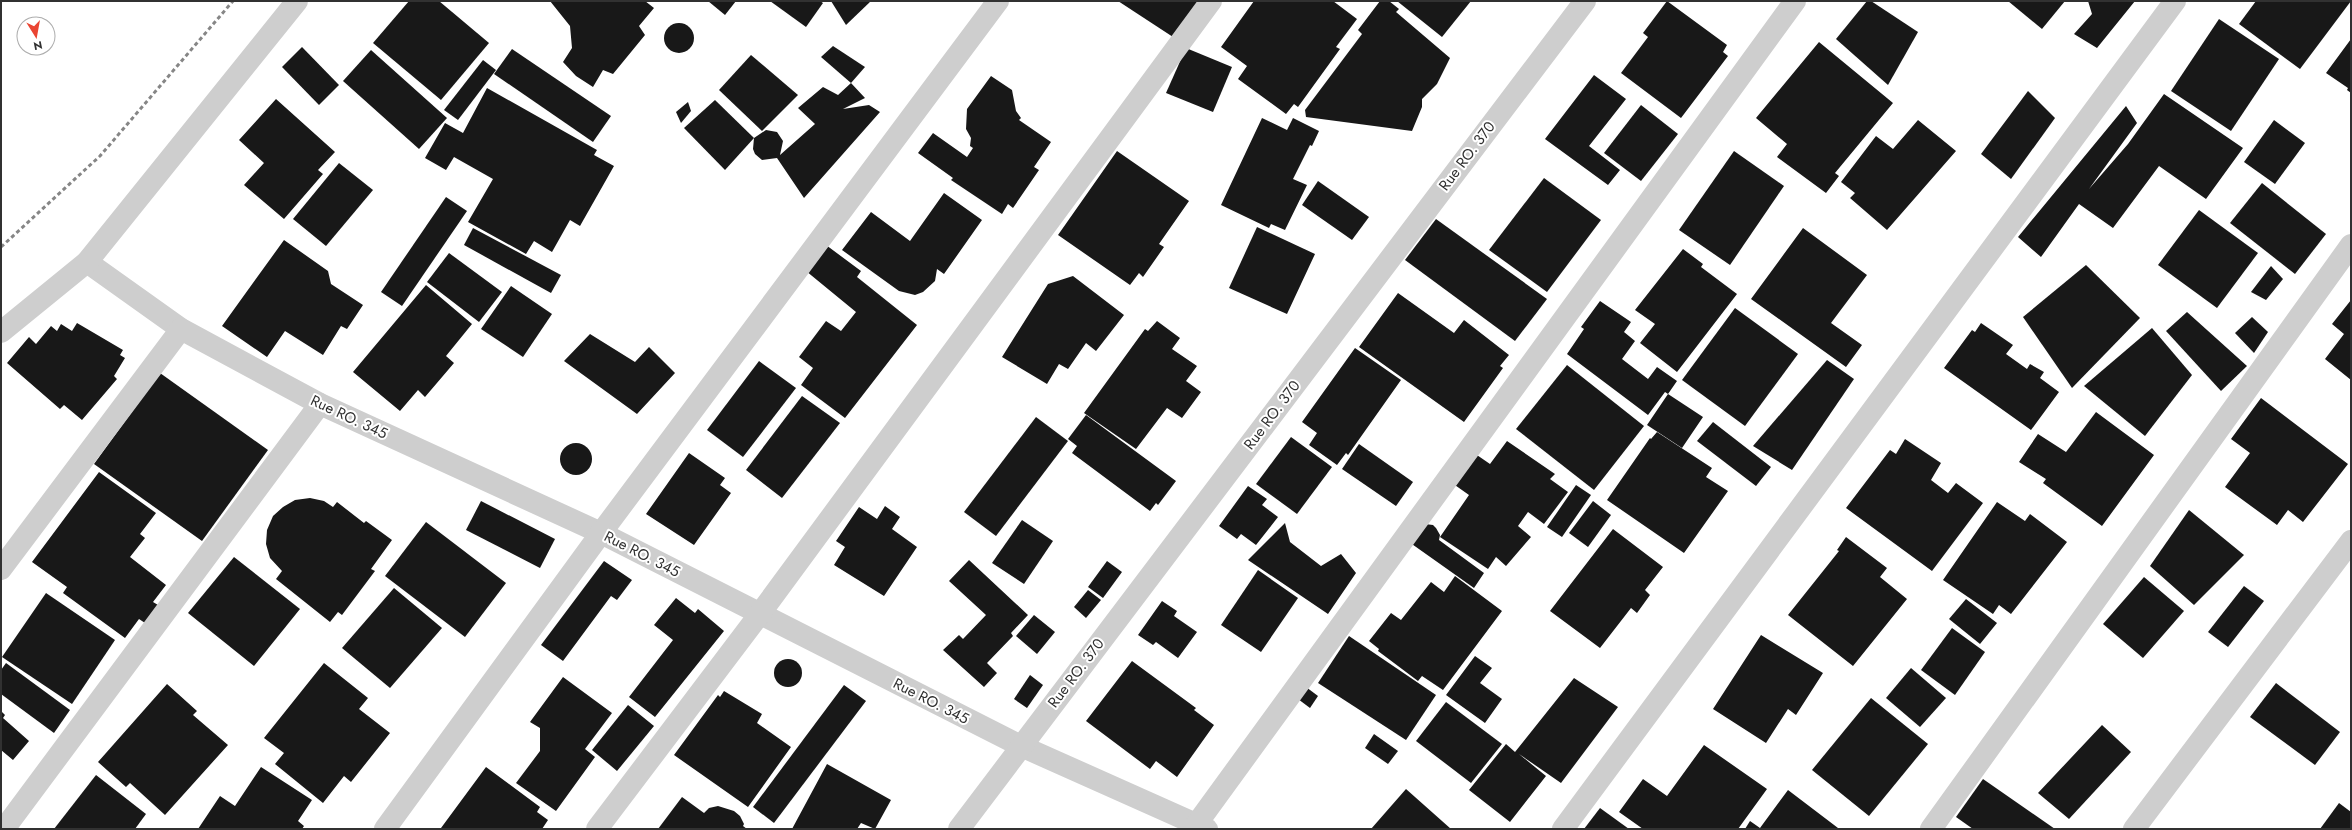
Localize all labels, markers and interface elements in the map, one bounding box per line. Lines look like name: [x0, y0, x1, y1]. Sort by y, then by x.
north arrow: [16, 16, 56, 56]
text: N: [32, 37, 44, 55]
street label: Rue RO. 370: [1433, 117, 1501, 195]
street label: Rue RO. 370: [1238, 376, 1306, 454]
street label: Rue RO. 345: [307, 390, 391, 444]
street label: Rue RO. 345: [600, 525, 684, 583]
street label: Rue RO. 370: [1042, 634, 1110, 712]
street label: Rue RO. 345: [889, 672, 973, 730]

